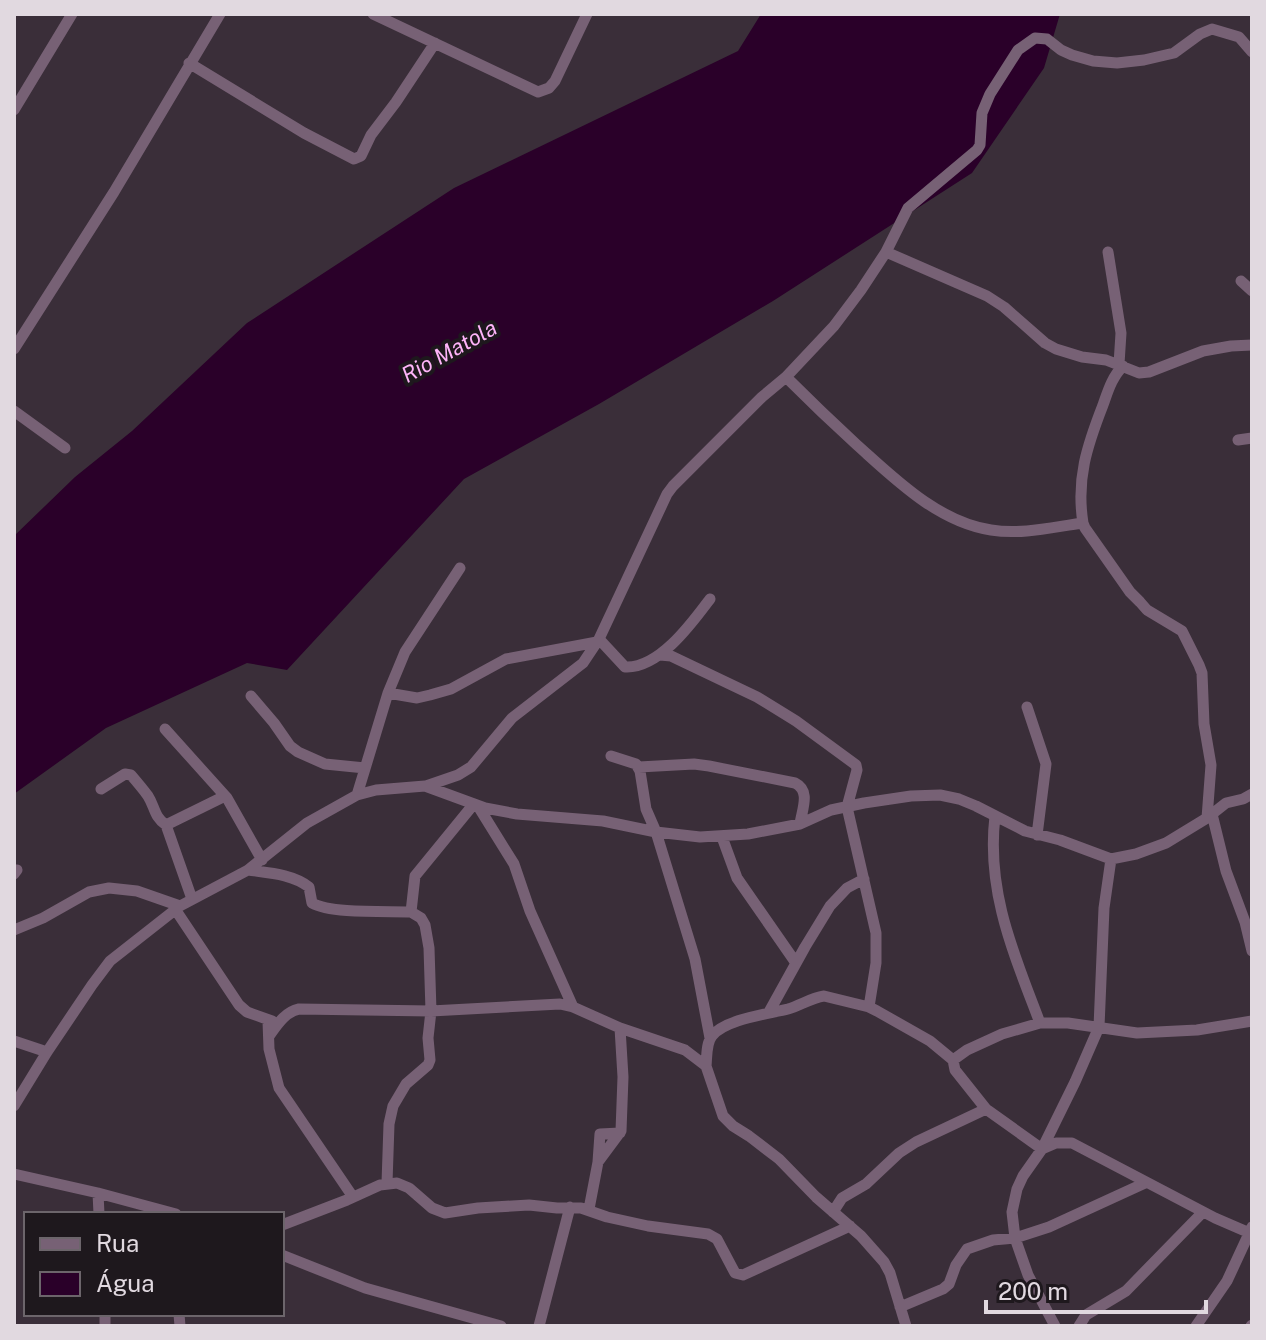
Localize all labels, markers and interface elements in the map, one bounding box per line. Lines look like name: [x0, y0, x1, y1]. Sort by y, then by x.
water label: Rio Matola: [397, 314, 501, 388]
legend: [24, 1212, 284, 1316]
text: Rua: [96, 1229, 139, 1257]
scale bar: [986, 1264, 1206, 1314]
text: Água: [96, 1269, 154, 1297]
text: 200 m: [998, 1277, 1068, 1305]

